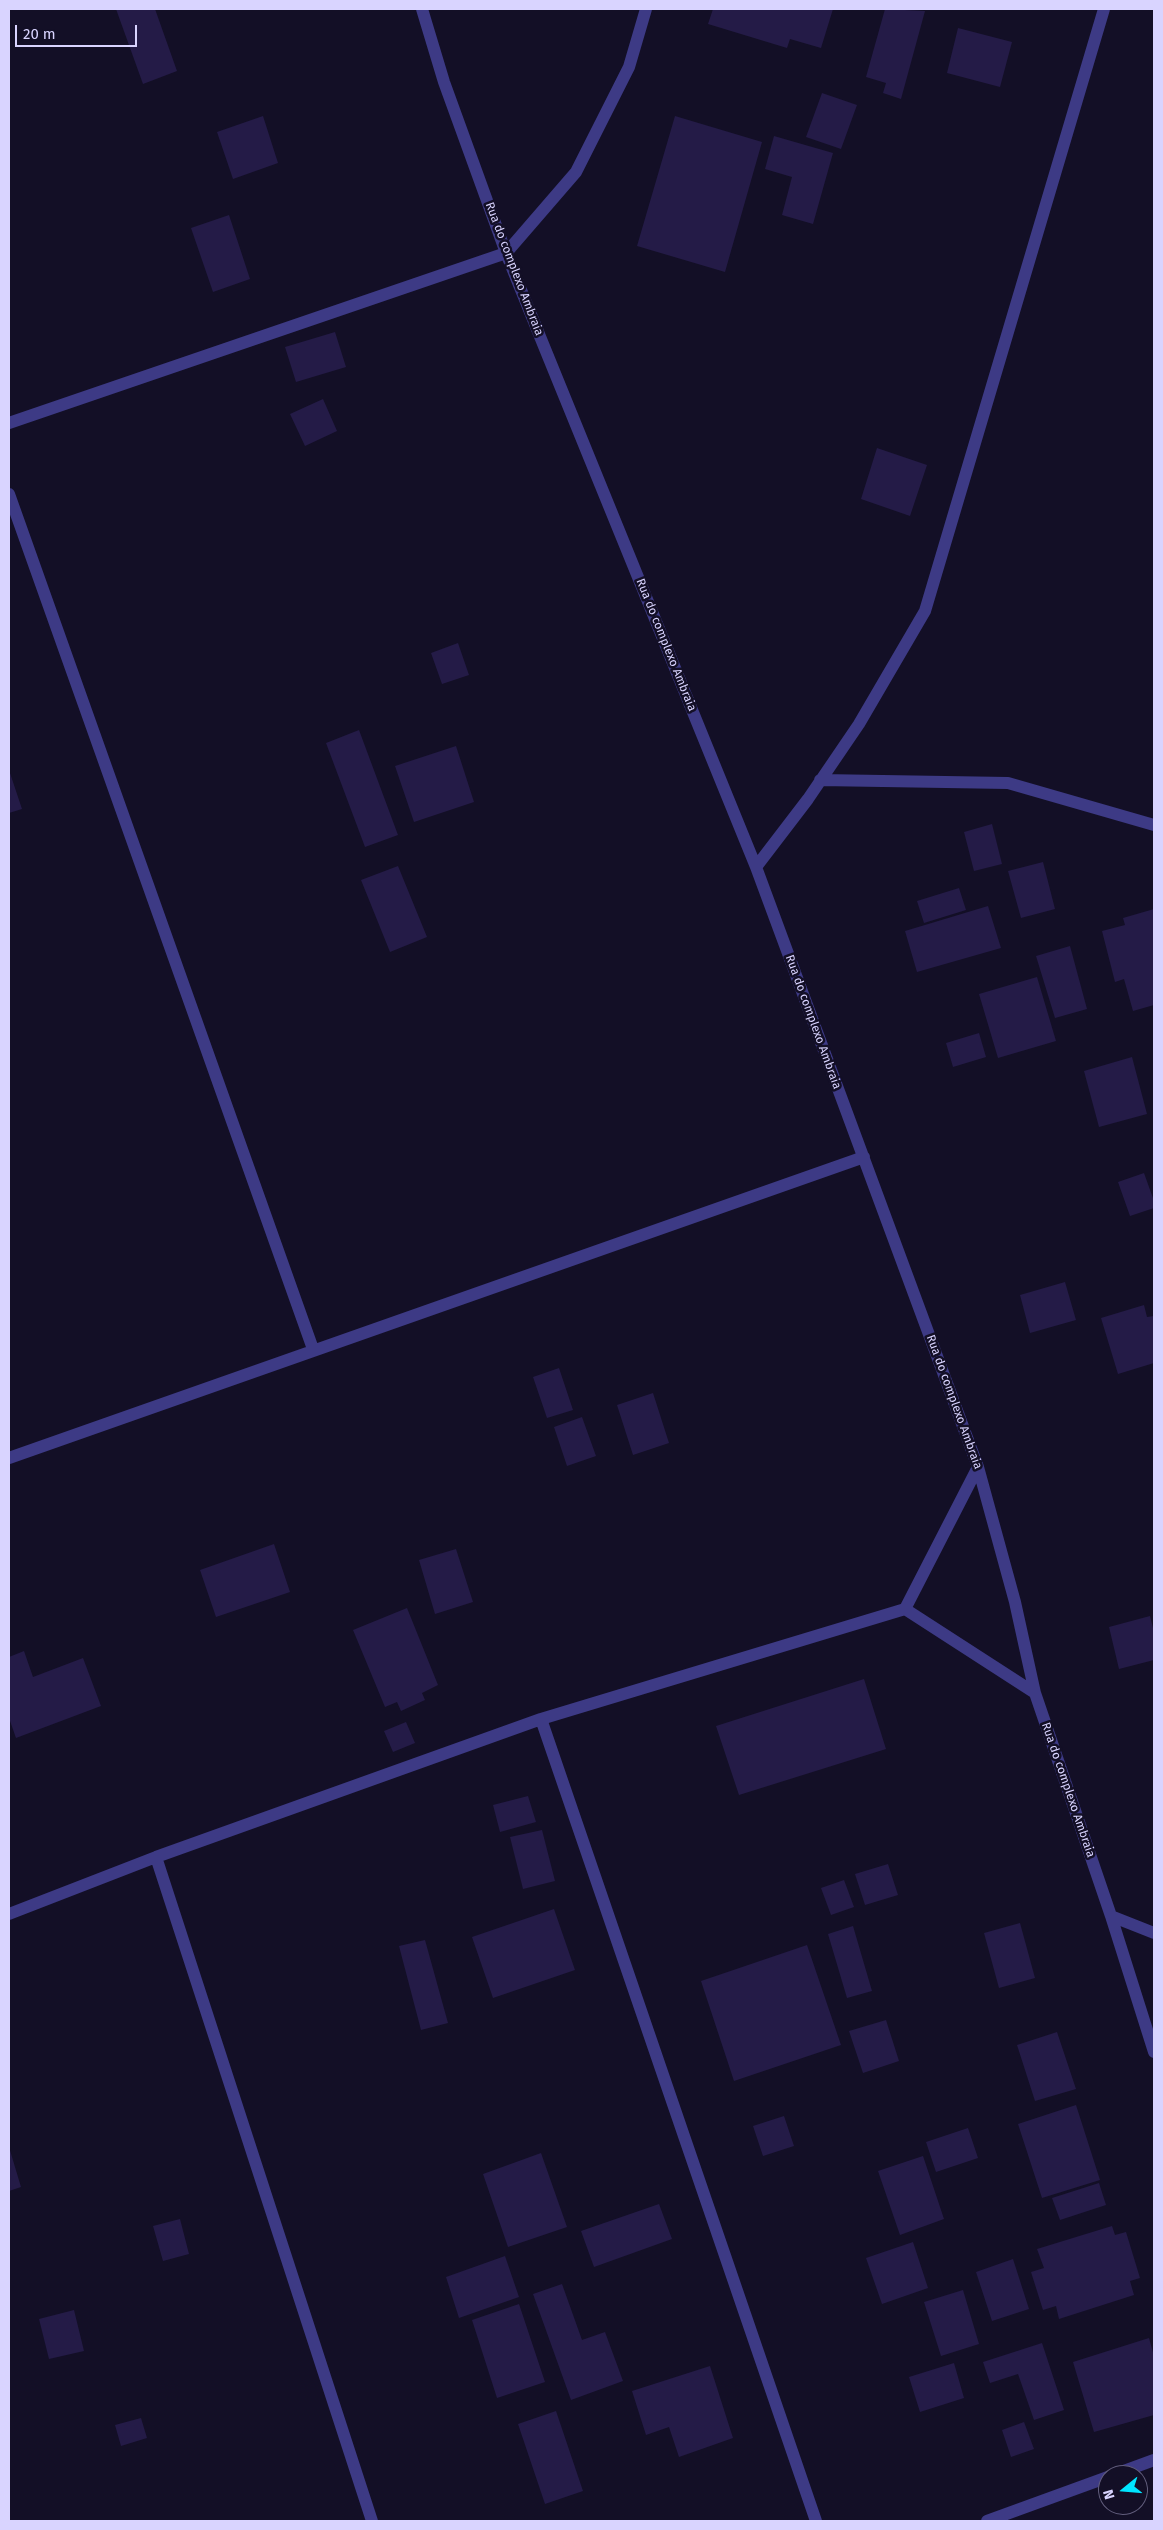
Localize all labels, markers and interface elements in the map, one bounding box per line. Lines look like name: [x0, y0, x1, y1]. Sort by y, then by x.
scale bar: [18, 15, 140, 47]
text: 20 m: [23, 25, 56, 43]
street label: Rua do complexo Ambraia: [482, 200, 546, 338]
street label: Rua do complexo Ambraia: [633, 576, 699, 714]
street label: Rua do complexo Ambraia: [782, 953, 844, 1091]
street label: Rua do complexo Ambraia: [923, 1333, 985, 1471]
street label: Rua do complexo Ambraia: [1038, 1721, 1098, 1859]
north arrow: [1098, 2465, 1148, 2515]
text: N: [1100, 2487, 1119, 2501]

